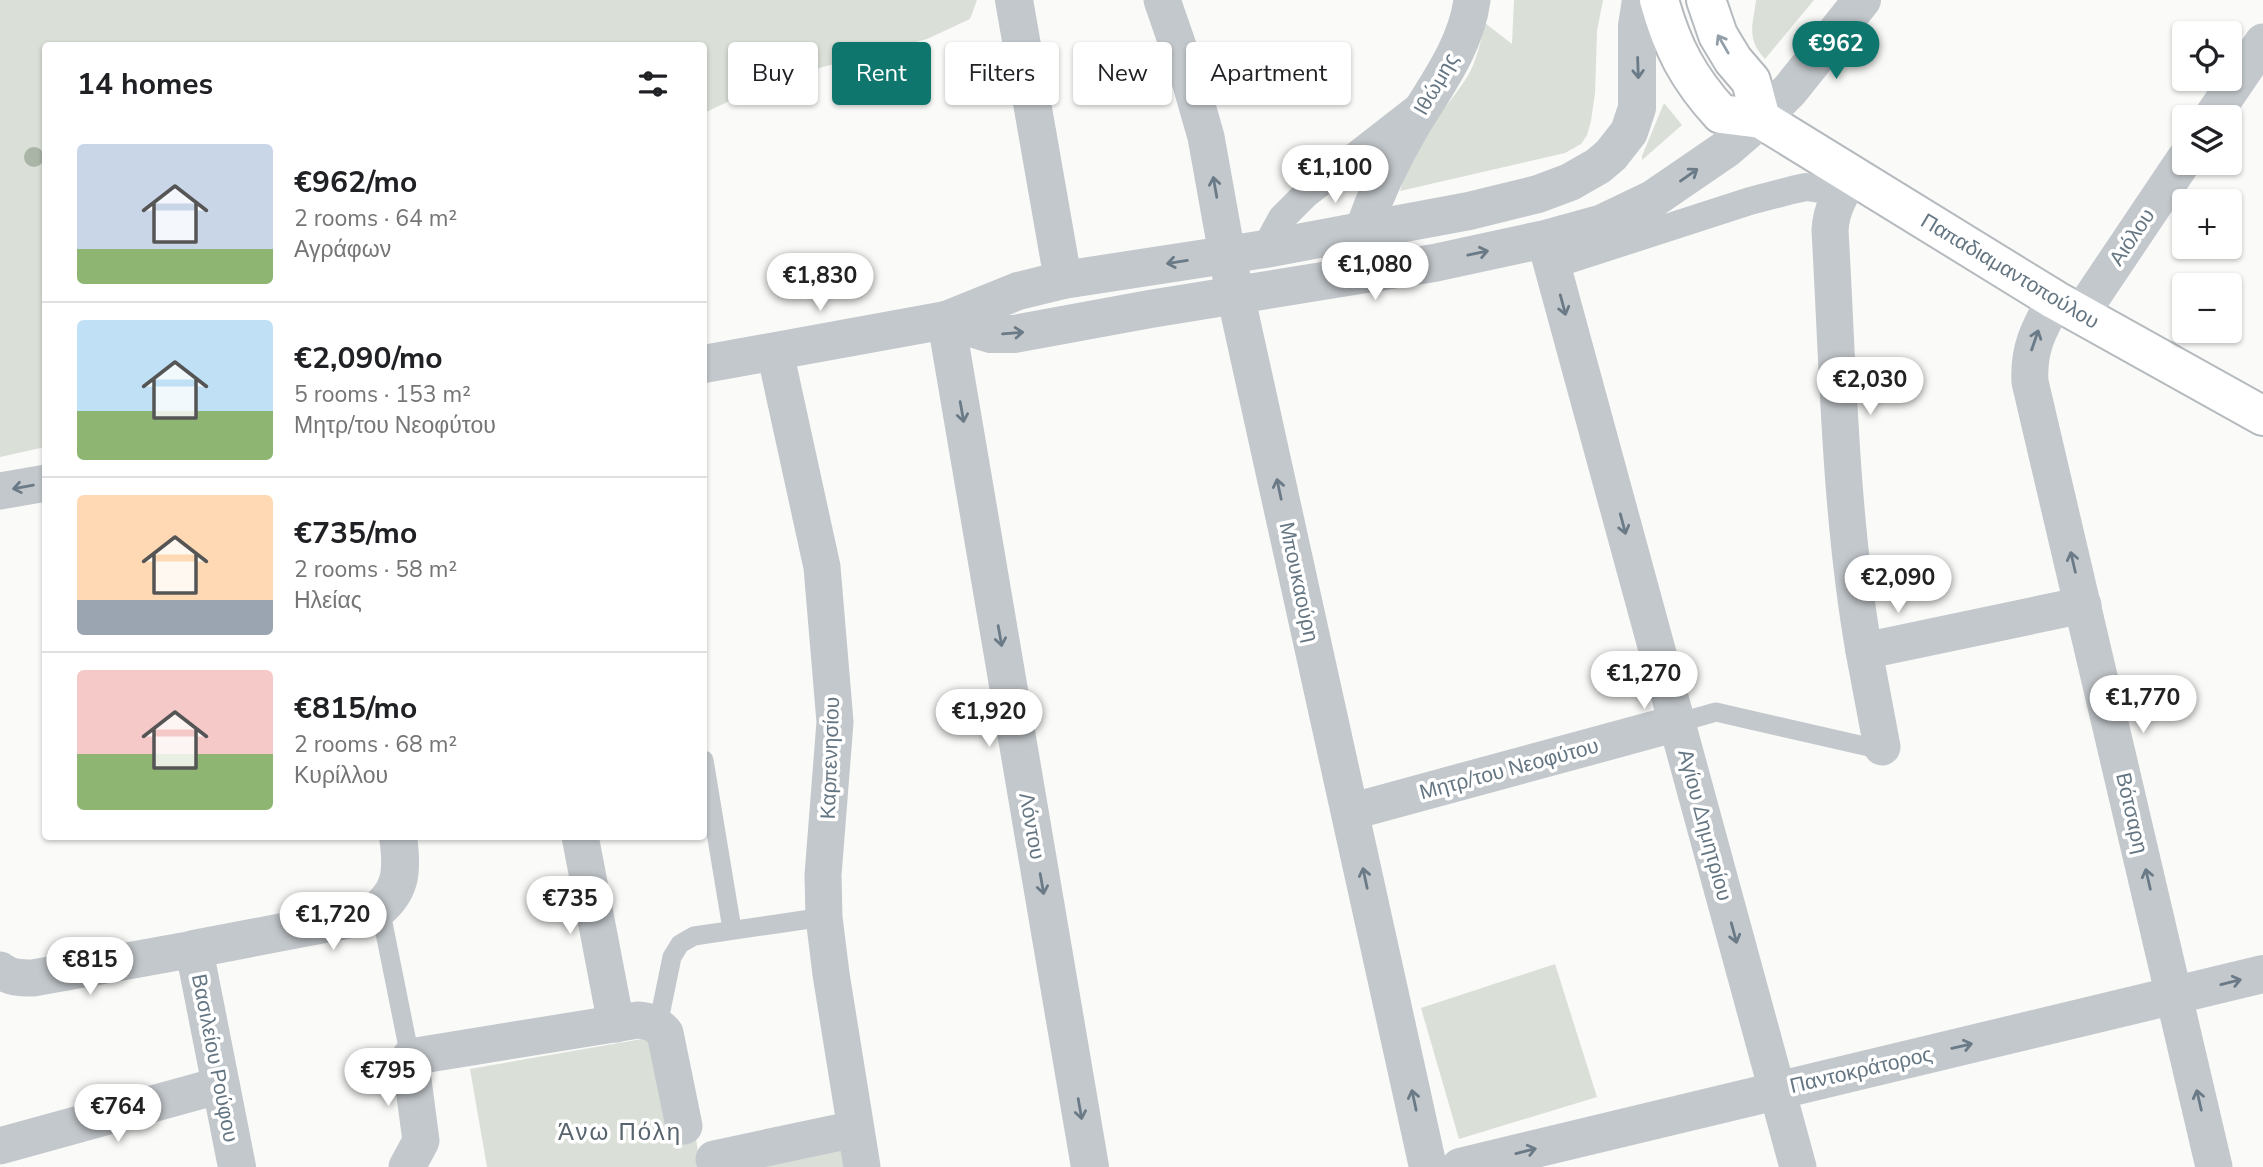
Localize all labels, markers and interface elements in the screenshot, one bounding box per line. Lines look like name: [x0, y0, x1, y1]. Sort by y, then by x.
map controls: [2172, 21, 2242, 343]
button: locate: [2172, 21, 2242, 91]
pin: €962: [1795, 22, 1877, 81]
text: €962: [1808, 28, 1864, 59]
one-way arrow: [1716, 34, 1730, 54]
chip: Buy: [728, 42, 818, 105]
chip: Rent: [832, 42, 931, 105]
chip: Filters: [945, 42, 1059, 105]
chip: New: [1073, 42, 1172, 105]
chip: Apartment: [1186, 42, 1351, 105]
street label: Ιθώμης: [1407, 48, 1465, 120]
one-way arrow: [1631, 56, 1644, 79]
text: 14 homes: [77, 64, 213, 105]
icon: filters: [634, 65, 672, 103]
button: layers: [2172, 105, 2242, 175]
pin: €1,100: [1278, 146, 1392, 205]
text: €1,100: [1298, 152, 1372, 183]
text: €962/mo: [294, 162, 417, 203]
one-way arrow: [1679, 167, 1698, 182]
icon: home: [133, 172, 217, 256]
one-way arrow: [1208, 176, 1221, 199]
button: +: [2172, 189, 2242, 259]
text: 2 rooms · 64 m²: [294, 203, 457, 234]
street label: Αιόλου: [2103, 203, 2161, 271]
street label: Παπαδιαμαντοπούλου: [1916, 207, 2104, 335]
text: Αγράφων: [294, 234, 391, 265]
pin: €1,080: [1318, 243, 1432, 302]
one-way arrow: [1466, 246, 1489, 259]
text: €1,080: [1338, 249, 1412, 280]
pin: €1,830: [763, 254, 877, 313]
one-way arrow: [1166, 256, 1189, 269]
text: €1,830: [783, 260, 857, 291]
button: −: [2172, 273, 2242, 343]
one-way arrow: [1557, 293, 1570, 316]
one-way arrow: [1001, 326, 1023, 339]
one-way arrow: [2030, 330, 2042, 352]
text: €2,090/mo: [294, 338, 443, 379]
icon: home: [133, 348, 217, 432]
pin: €2,030: [1813, 358, 1927, 417]
text: €2,030: [1833, 364, 1907, 395]
text: 5 rooms · 153 m²: [294, 379, 471, 410]
one-way arrow: [956, 400, 969, 422]
text: Μητρ/του Νεοφύτου: [294, 410, 496, 441]
one-way arrow: [1271, 478, 1285, 501]
one-way arrow: [12, 481, 35, 494]
one-way arrow: [1617, 512, 1630, 535]
text: €735/mo: [294, 513, 417, 554]
street label: Μπουκαούρη: [1273, 519, 1325, 645]
icon: home: [133, 523, 217, 607]
one-way arrow: [2066, 551, 2079, 574]
text: 2 rooms · 58 m²: [294, 554, 457, 585]
pin: €2,090: [1841, 556, 1955, 615]
text: €2,090: [1861, 562, 1935, 593]
text: Ηλείας: [294, 585, 362, 616]
one-way arrow: [994, 624, 1007, 647]
pin: €1,270: [1587, 652, 1701, 711]
text: €1,270: [1607, 658, 1681, 689]
pin: €1,770: [2086, 676, 2200, 735]
text: €1,770: [2106, 682, 2180, 713]
text: €815/mo: [294, 688, 417, 729]
pin: €1,920: [932, 690, 1046, 749]
street label: Καρπενησίου: [814, 696, 846, 820]
text: €1,920: [952, 696, 1026, 727]
icon: home: [133, 698, 217, 782]
text: 2 rooms · 68 m²: [294, 729, 457, 760]
street label: Μητρ/του Νεοφύτου: [1416, 732, 1602, 806]
street label: Αγίου Δημητρίου: [1671, 746, 1739, 904]
text: Κυρίλλου: [294, 760, 388, 791]
street label: Βότσαρη: [2109, 770, 2155, 856]
street label: Λόντου: [1012, 790, 1052, 862]
one-way arrow: [1357, 867, 1371, 890]
one-way arrow: [2140, 868, 2154, 891]
one-way arrow: [1036, 872, 1049, 895]
pin: €735: [529, 876, 611, 936]
text: €735: [542, 883, 598, 914]
pin: €1,720: [276, 892, 390, 952]
text: €1,720: [296, 899, 370, 930]
one-way arrow: [1728, 921, 1741, 944]
pin: €815: [49, 937, 131, 997]
text: €815: [62, 944, 118, 975]
street label: Βασιλείου Ρούφου: [185, 971, 245, 1145]
one-way arrow: [2219, 975, 2242, 988]
one-way arrow: [1950, 1039, 1973, 1052]
street label: Παντοκράτορος: [1787, 1040, 1935, 1100]
pin: €795: [347, 1048, 429, 1108]
text: €795: [360, 1055, 416, 1086]
pin: €764: [77, 1084, 159, 1144]
one-way arrow: [1406, 1089, 1420, 1112]
one-way arrow: [2192, 1090, 2205, 1112]
text: €764: [90, 1091, 146, 1122]
one-way arrow: [1074, 1097, 1087, 1119]
district label: Άνω Πόλη: [558, 1116, 682, 1148]
one-way arrow: [1514, 1144, 1537, 1157]

